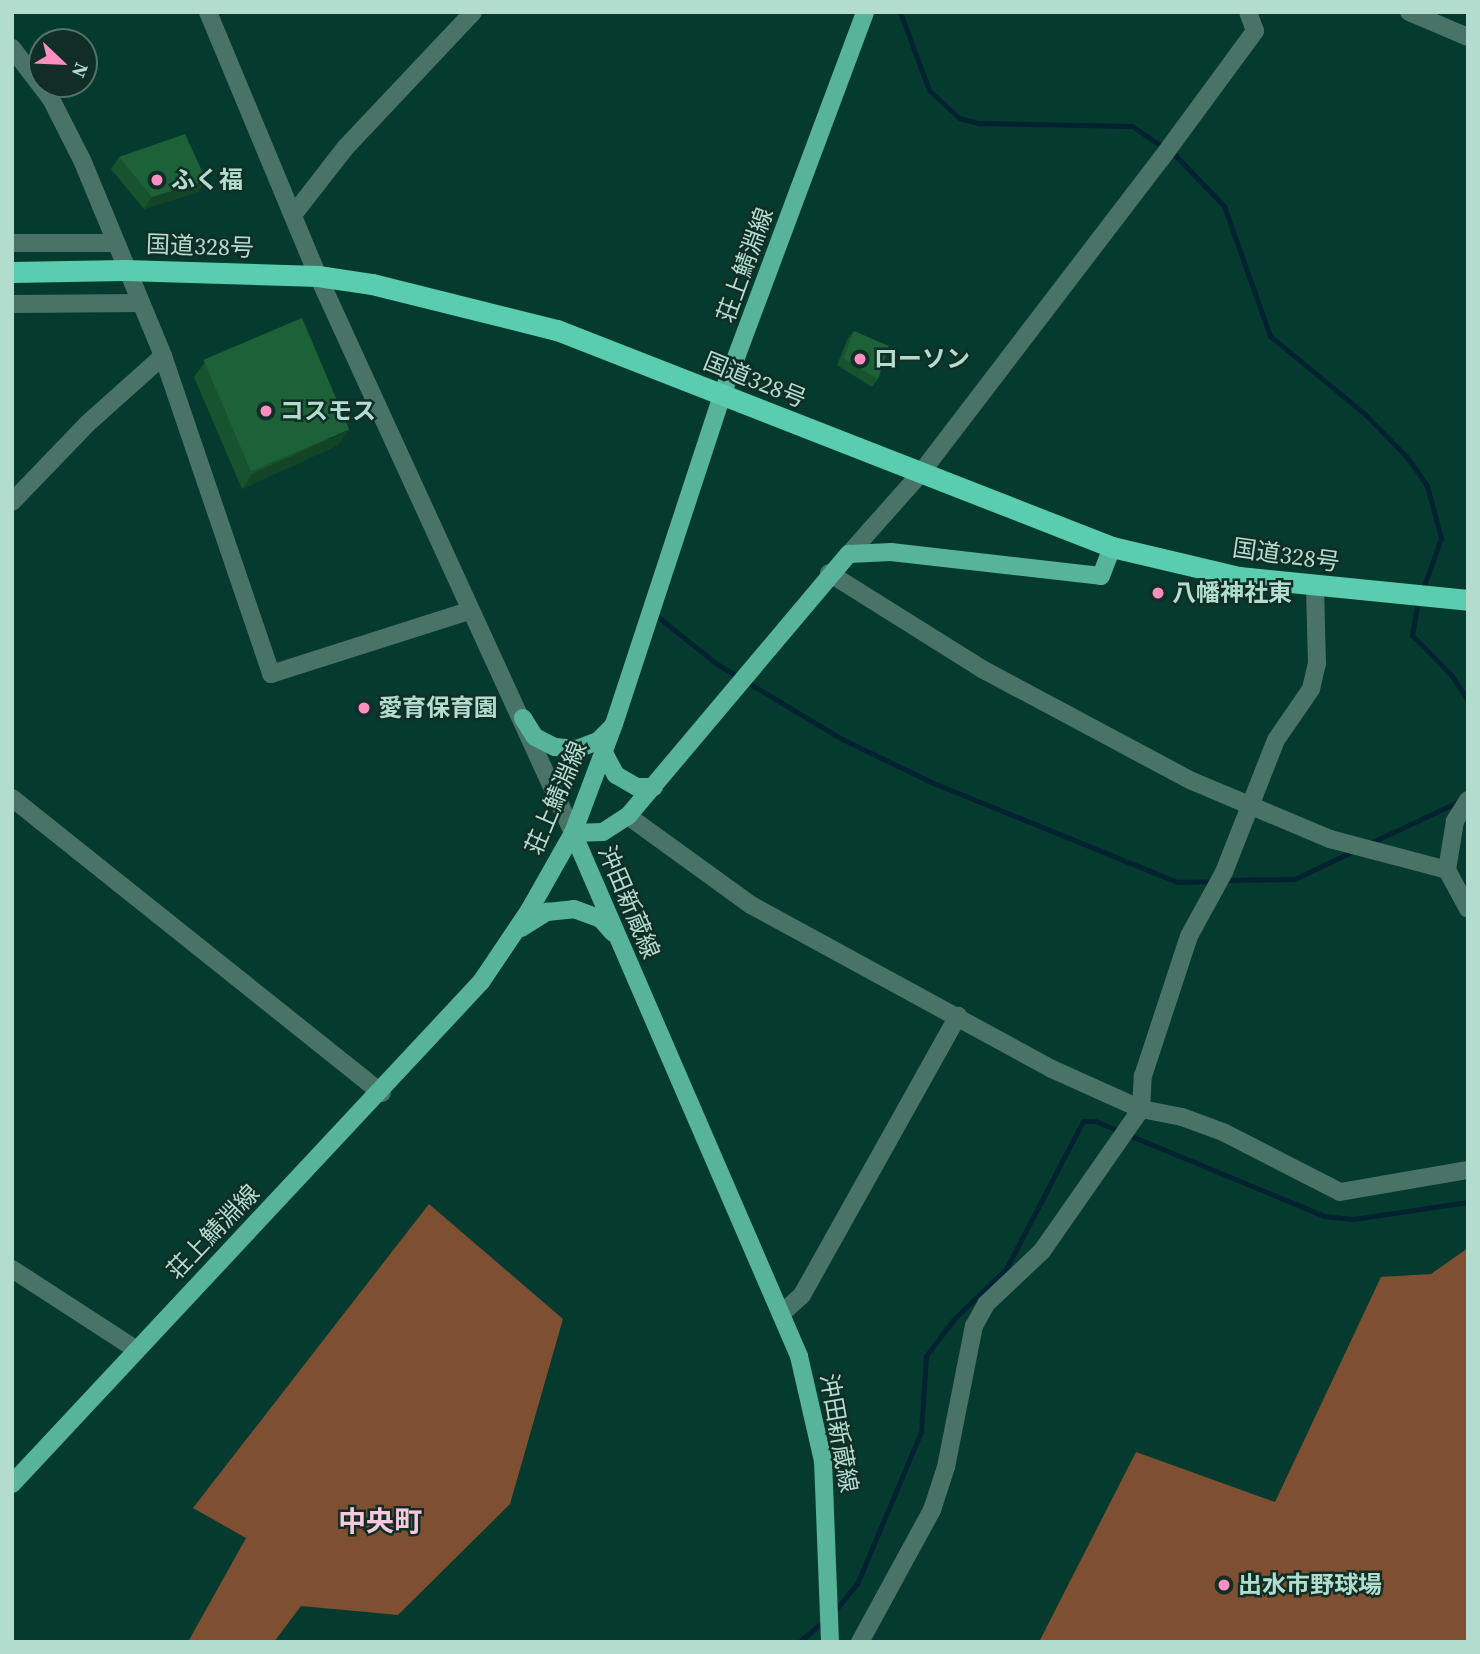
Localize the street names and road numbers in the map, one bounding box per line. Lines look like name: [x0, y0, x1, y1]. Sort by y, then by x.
street label: 荘上鯖淵線: [711, 204, 779, 326]
street label: 国道328号: [146, 230, 254, 262]
street label: 国道328号: [700, 346, 810, 414]
street label: 国道328号: [1231, 533, 1341, 577]
street label: 荘上鯖淵線: [519, 737, 593, 859]
street label: 沖田新蔵線: [592, 841, 666, 963]
street label: 荘上鯖淵線: [161, 1179, 265, 1285]
street label: 沖田新蔵線: [814, 1371, 864, 1495]

